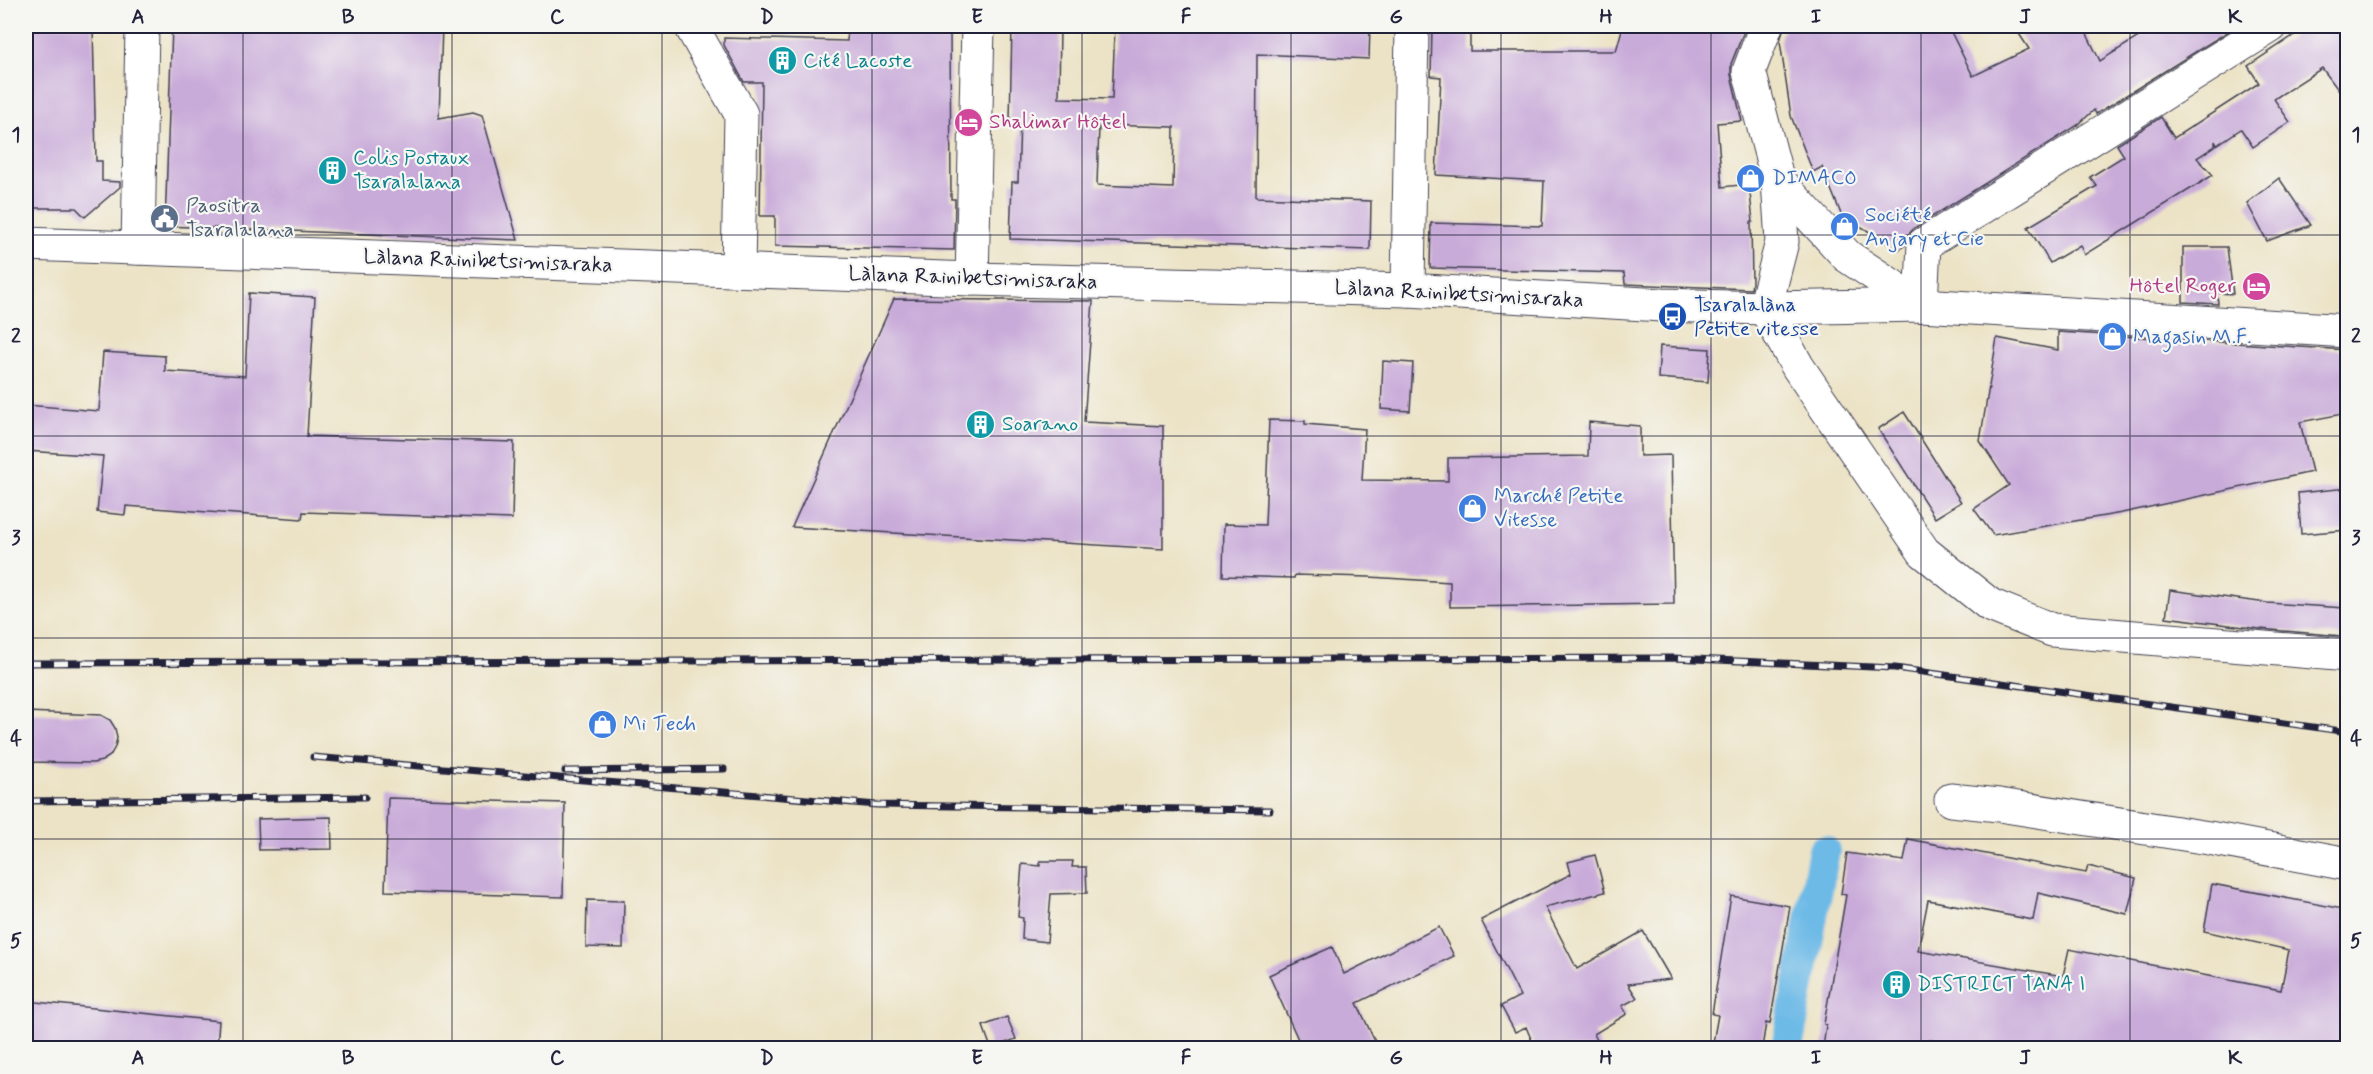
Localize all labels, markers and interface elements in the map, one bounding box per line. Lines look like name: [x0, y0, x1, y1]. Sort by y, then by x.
text: A: [131, 4, 145, 31]
text: B: [342, 4, 355, 31]
text: C: [550, 4, 565, 31]
text: D: [760, 4, 774, 31]
text: E: [971, 4, 983, 31]
text: F: [1181, 4, 1192, 31]
text: G: [1389, 4, 1403, 31]
text: H: [1599, 4, 1613, 31]
text: I: [1811, 4, 1821, 31]
text: J: [2019, 4, 2031, 31]
text: K: [2228, 4, 2243, 31]
building icon: Cité Lacoste: [766, 45, 798, 77]
place label: Cité Lacoste: [803, 47, 912, 75]
hotel icon: Shalimar Hôtel: [952, 106, 984, 138]
place label: Shalimar Hôtel: [989, 108, 1127, 136]
text: 1: [12, 122, 20, 149]
text: 1: [2352, 122, 2360, 149]
place label: Colis Postaux Tsaralalana: [353, 144, 469, 196]
building icon: Colis Postaux Tsaralalana: [316, 154, 348, 186]
shop icon: DIMACO: [1735, 162, 1767, 194]
place label: DIMACO: [1772, 164, 1857, 192]
place label: Paositra Tsaralalana: [186, 192, 294, 244]
place label: Société Anjary et Cie: [1865, 201, 1984, 253]
public building icon: Paositra Tsaralalana: [149, 202, 181, 234]
shop icon: Société Anjary et Cie: [1828, 211, 1860, 243]
street label: Làlana Rainibetsimisaraka: [363, 243, 613, 279]
street label: Làlana Rainibetsimisaraka: [848, 260, 1098, 296]
hotel icon: Hôtel Roger: [2241, 270, 2273, 302]
place label: Hôtel Roger: [2130, 272, 2236, 300]
street label: Làlana Rainibetsimisaraka: [1334, 273, 1584, 315]
place label: Tsaralalàna Petite vitesse: [1694, 291, 1819, 343]
bus stop icon: Tsaralalàna Petite vitesse: [1657, 301, 1689, 333]
shop icon: Magasin M.F.: [2096, 321, 2128, 353]
text: 2: [11, 323, 21, 350]
place label: Magasin M.F.: [2133, 323, 2252, 353]
text: 2: [2351, 323, 2361, 350]
building icon: Soarano: [965, 408, 997, 440]
place label: Soarano: [1002, 410, 1078, 438]
place label: Marché Petite Vitesse: [1494, 482, 1624, 534]
shop icon: Marché Petite Vitesse: [1457, 492, 1489, 524]
text: 3: [11, 525, 21, 552]
text: 3: [2351, 525, 2361, 552]
shop icon: Mi Tech: [586, 708, 618, 740]
place label: Mi Tech: [623, 710, 696, 738]
text: 4: [10, 726, 22, 753]
text: 4: [2350, 726, 2362, 753]
text: 5: [10, 928, 22, 955]
text: 5: [2350, 928, 2362, 955]
building icon: DISTRICT TANA I: [1880, 968, 1912, 1000]
place label: DISTRICT TANA I: [1917, 970, 2085, 998]
text: A: [131, 1045, 145, 1072]
text: B: [342, 1045, 355, 1072]
text: C: [550, 1045, 565, 1072]
text: D: [760, 1045, 774, 1072]
text: E: [971, 1045, 983, 1072]
text: F: [1181, 1045, 1192, 1072]
text: G: [1389, 1045, 1403, 1072]
text: H: [1599, 1045, 1613, 1072]
text: I: [1811, 1045, 1821, 1072]
text: J: [2019, 1045, 2031, 1072]
text: K: [2228, 1045, 2243, 1072]

